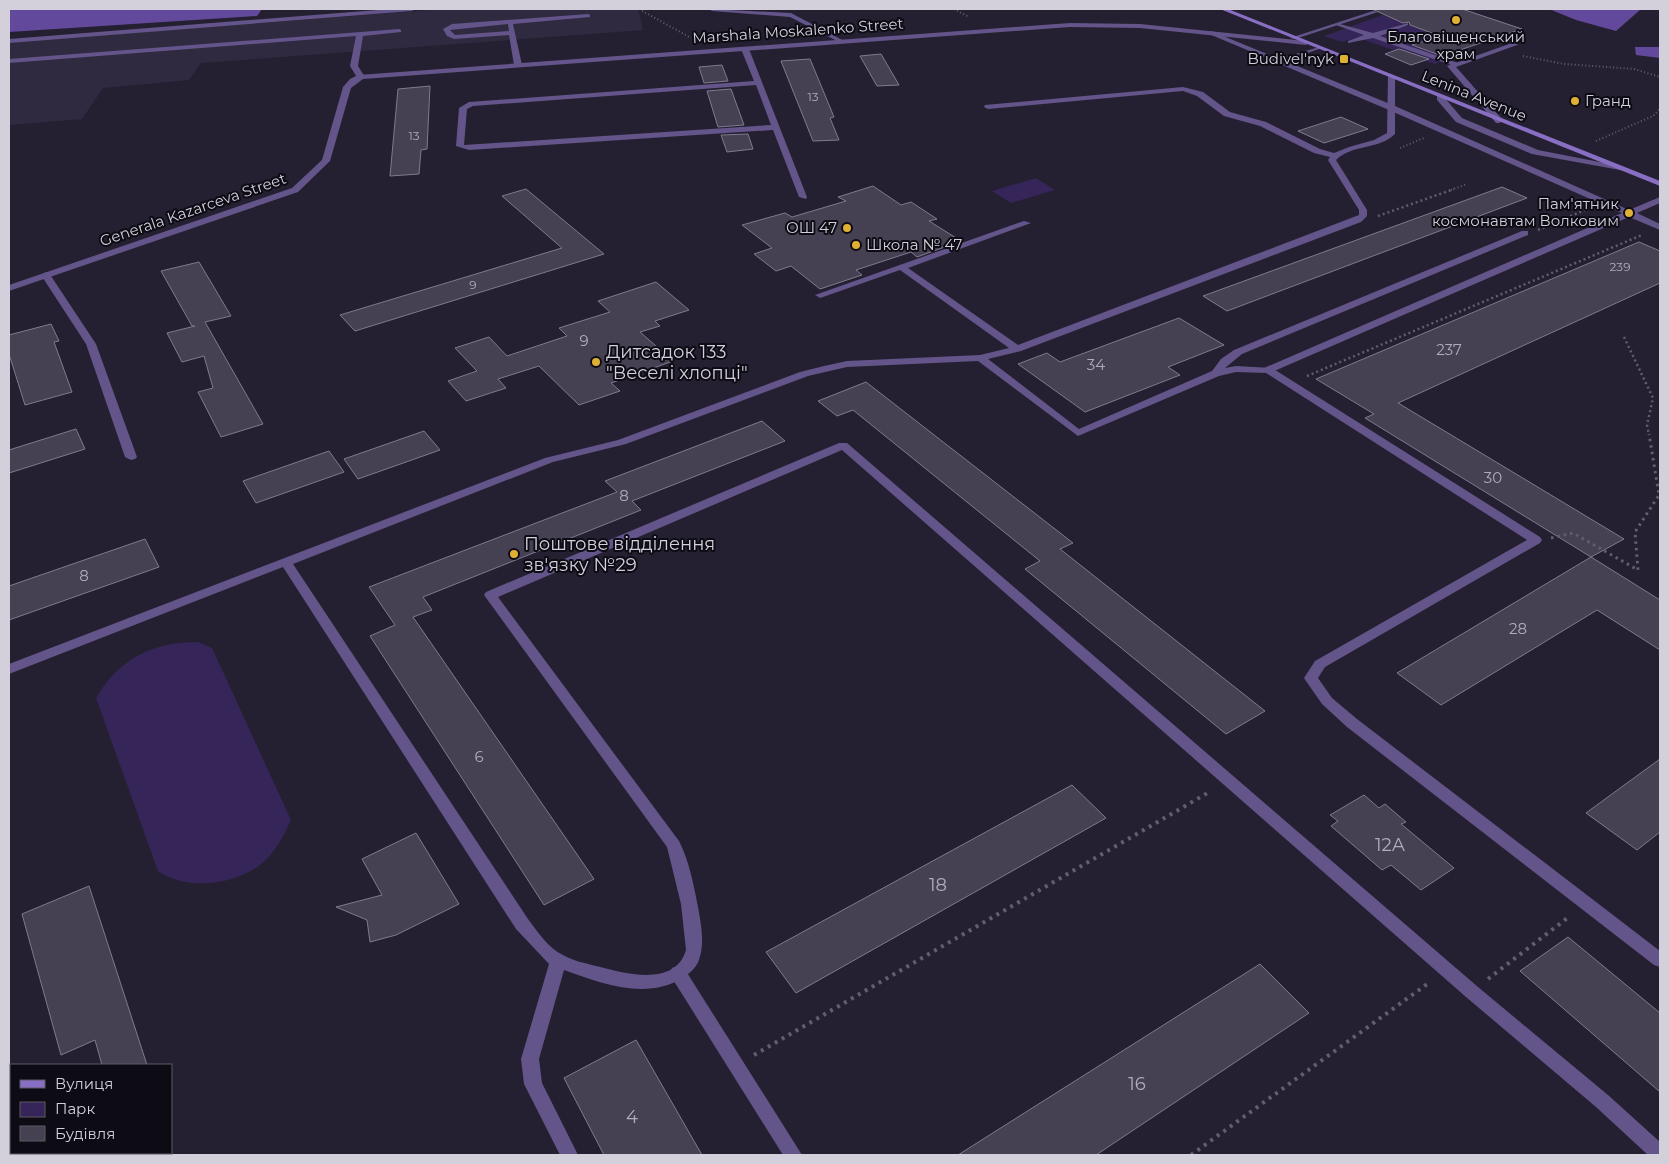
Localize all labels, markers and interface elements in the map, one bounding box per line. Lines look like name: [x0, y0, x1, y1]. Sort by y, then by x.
street label: Marshala Moskalenko Street: [692, 14, 904, 47]
marker: Благовіщенський храм: [1450, 14, 1462, 26]
place label: Благовіщенський храм: [1387, 27, 1525, 63]
place label: Budivelʹnyk: [1247, 49, 1334, 68]
marker: Budivelʹnyk: [1338, 53, 1350, 65]
street label: Lenina Avenue: [1419, 66, 1529, 125]
house number: 13: [807, 89, 819, 104]
place label: Гранд: [1585, 91, 1631, 110]
marker: Гранд: [1569, 95, 1581, 107]
house number: 13: [408, 128, 420, 143]
street label: Generala Kazarceva Street: [97, 169, 288, 250]
place label: Пам'ятник космонавтам Волковим: [1432, 194, 1619, 230]
marker: Пам'ятник космонавтам Волковим: [1623, 207, 1635, 219]
place label: ОШ 47: [786, 218, 837, 237]
marker: ОШ 47: [841, 222, 853, 234]
place label: Школа № 47: [866, 235, 963, 254]
marker: Школа № 47: [850, 239, 862, 251]
house number: 239: [1610, 259, 1630, 274]
house number: 9: [469, 277, 477, 292]
house number: 9: [579, 331, 589, 350]
house number: 237: [1436, 340, 1462, 359]
place label: Дитсадок 133 "Веселі хлопці": [606, 341, 748, 384]
house number: 34: [1087, 355, 1105, 374]
marker: Дитсадок 133 "Веселі хлопці": [590, 356, 602, 368]
house number: 30: [1484, 468, 1502, 487]
house number: 8: [619, 486, 629, 505]
place label: Поштове відділення зв'язку №29: [524, 533, 715, 576]
marker: Поштове відділення зв'язку №29: [508, 548, 520, 560]
house number: 8: [79, 566, 89, 585]
house number: 28: [1509, 619, 1527, 638]
house number: 6: [474, 747, 484, 766]
house number: 12А: [1375, 834, 1406, 856]
house number: 18: [929, 874, 947, 896]
legend: [10, 1064, 172, 1154]
house number: 16: [1128, 1073, 1146, 1095]
text: Вулиця: [55, 1074, 113, 1093]
text: Парк: [55, 1099, 95, 1118]
house number: 4: [626, 1106, 638, 1128]
text: Будівля: [55, 1124, 115, 1143]

